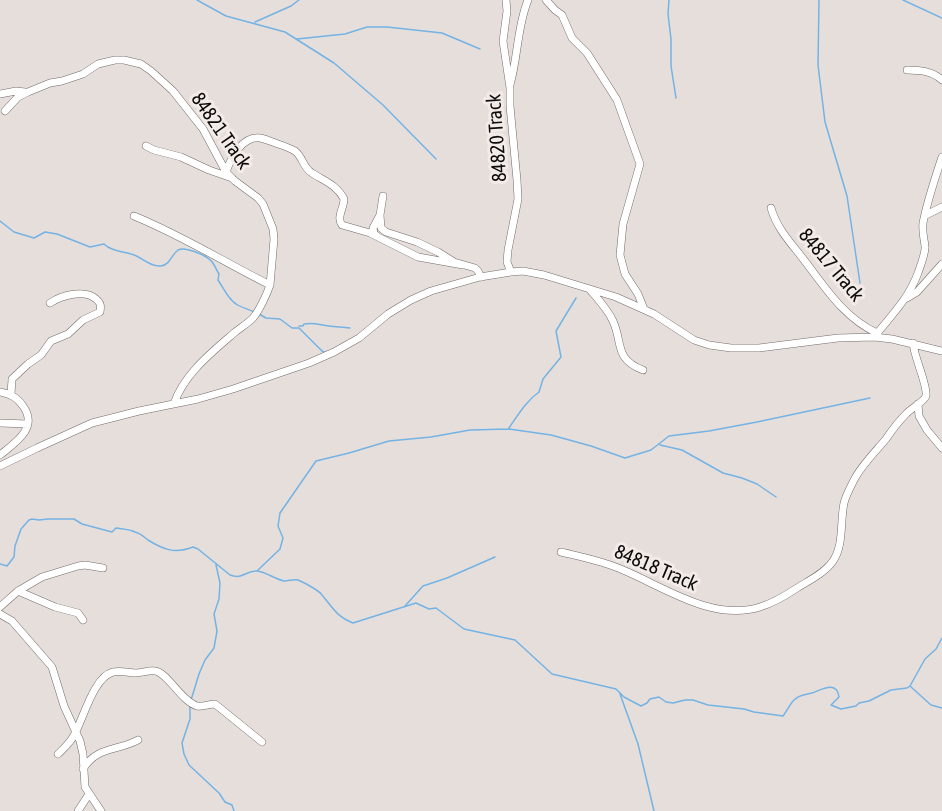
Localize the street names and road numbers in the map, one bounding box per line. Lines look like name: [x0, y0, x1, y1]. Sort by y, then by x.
street label: 84821 Track: [186, 88, 256, 174]
street label: 84820 Track: [482, 93, 512, 183]
street label: 84817 Track: [793, 223, 869, 307]
street label: 84818 Track: [611, 540, 701, 596]

